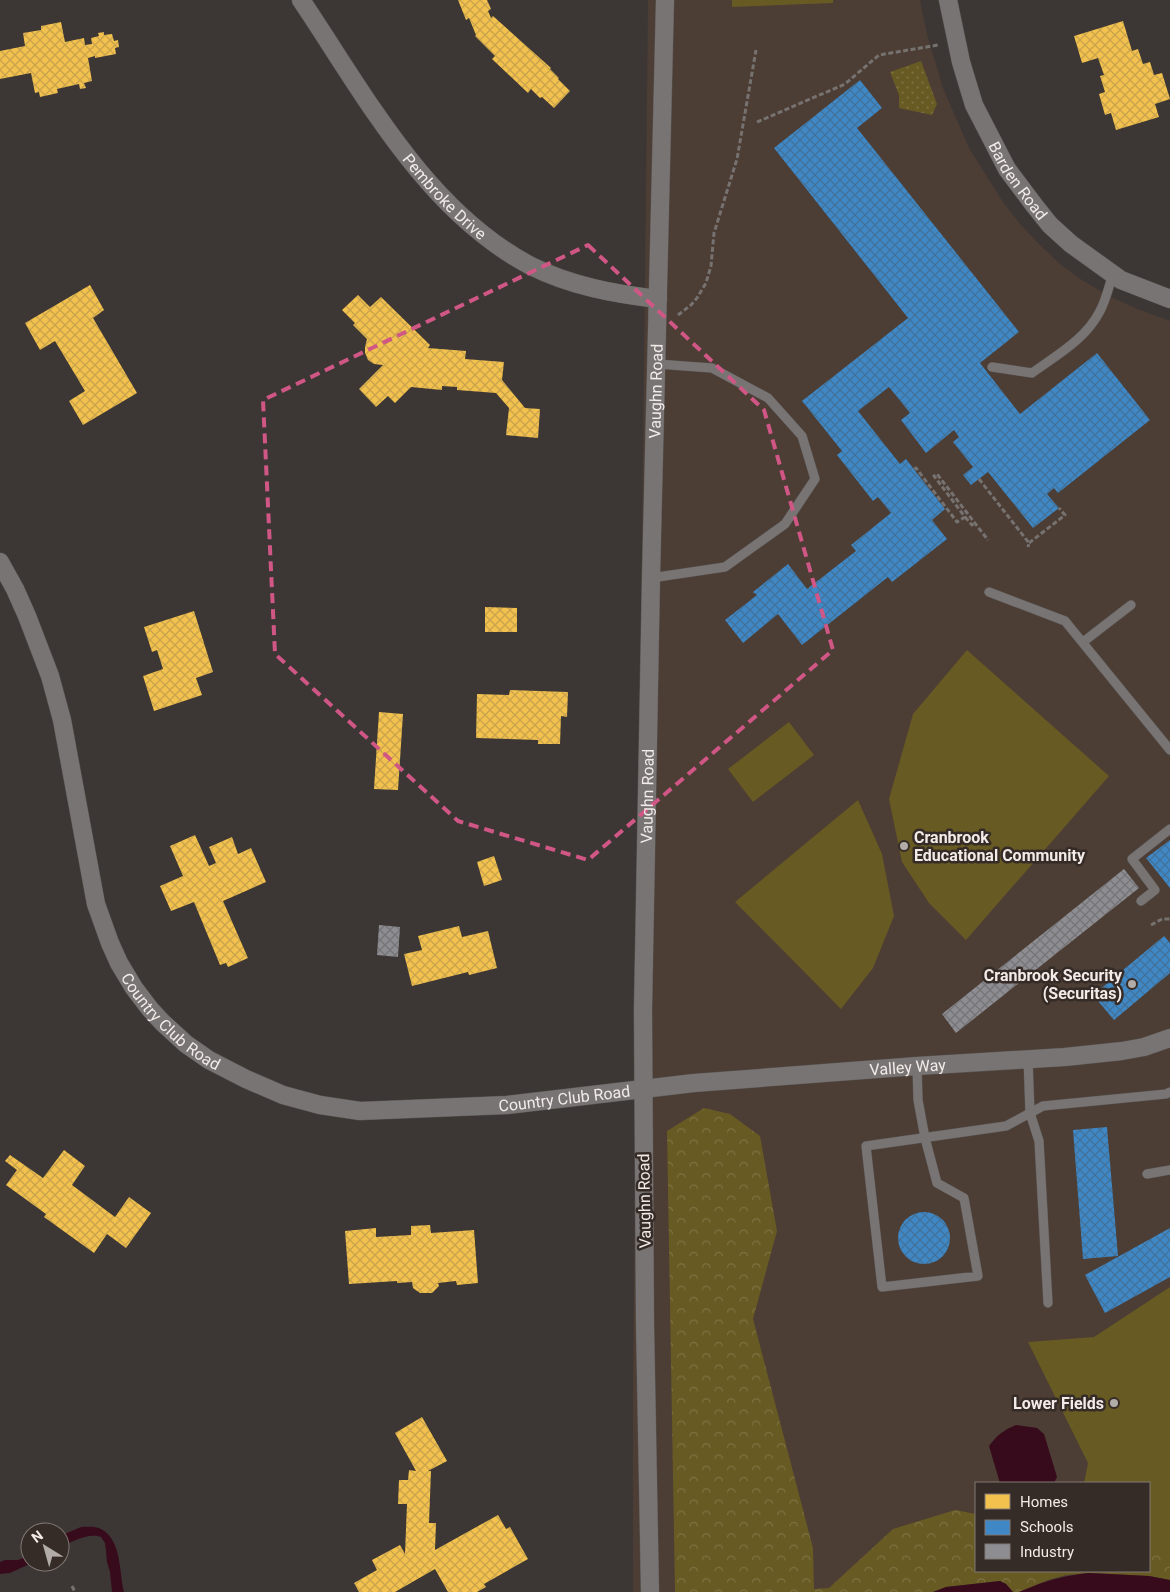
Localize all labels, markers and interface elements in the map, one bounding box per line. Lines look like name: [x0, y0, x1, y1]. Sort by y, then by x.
street label: Barden Road: [984, 138, 1051, 224]
street label: Pembroke Drive: [399, 150, 490, 244]
street label: Vaughn Road: [645, 344, 667, 439]
street label: Vaughn Road: [637, 749, 658, 844]
place label: Cranbrook Educational Community: [914, 828, 1086, 865]
marker: Cranbrook Educational Community: [898, 840, 910, 852]
place label: Cranbrook Security (Securitas): [984, 966, 1123, 1003]
street label: Country Club Road: [117, 970, 223, 1074]
marker: Cranbrook Security (Securitas): [1126, 978, 1138, 990]
street label: Valley Way: [869, 1055, 947, 1080]
street label: Country Club Road: [498, 1082, 631, 1115]
street label: Vaughn Road: [634, 1153, 655, 1248]
place label: Lower Fields: [1013, 1394, 1104, 1413]
marker: Lower Fields: [1108, 1397, 1120, 1409]
legend: [975, 1482, 1150, 1572]
text: Homes: [1020, 1493, 1068, 1511]
text: Schools: [1020, 1518, 1074, 1536]
north arrow: [20, 1522, 70, 1572]
text: N: [28, 1527, 46, 1546]
text: Industry: [1020, 1543, 1074, 1561]

